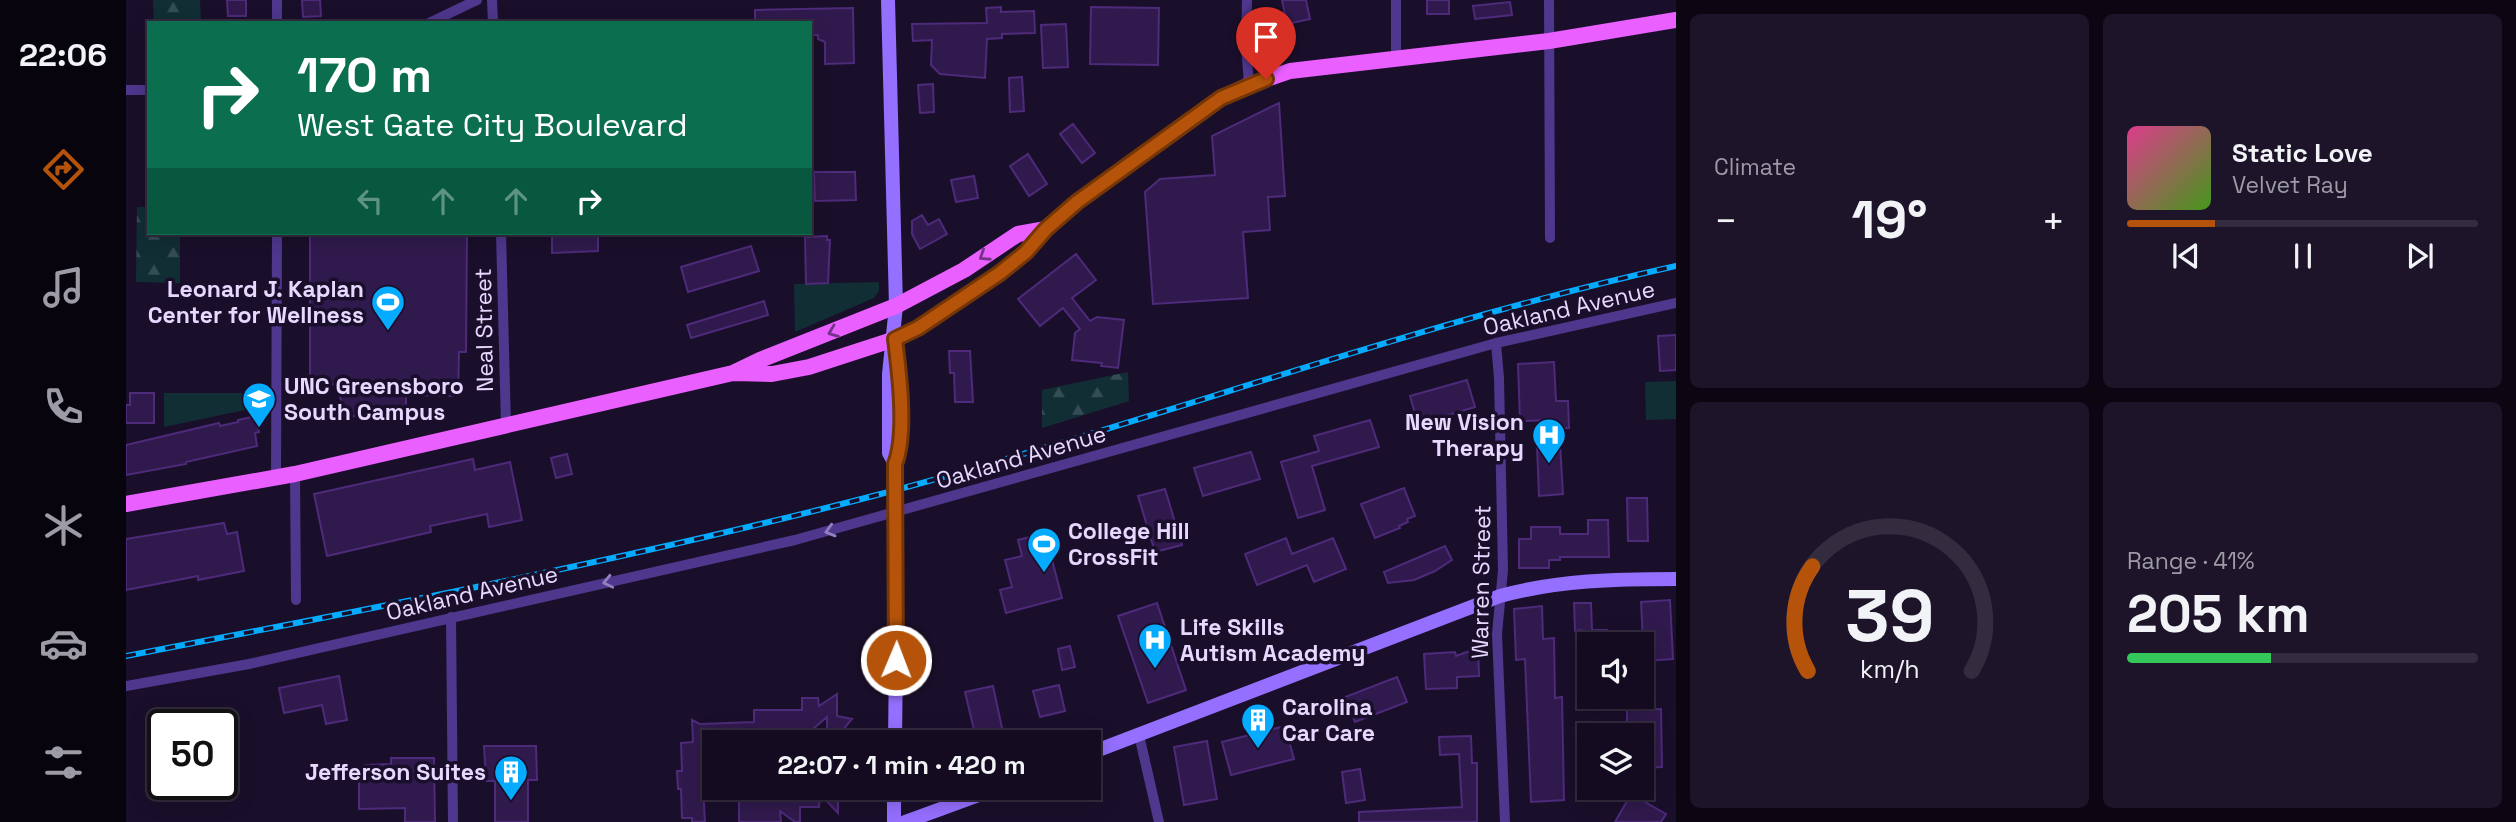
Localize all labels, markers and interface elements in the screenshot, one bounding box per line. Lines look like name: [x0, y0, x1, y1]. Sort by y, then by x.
pin: [1236, 7, 1296, 79]
icon: arrive: [1247, 18, 1285, 56]
text: 22:06: [19, 35, 107, 75]
text: 170 m: [297, 44, 432, 106]
icon: right: [182, 49, 273, 140]
text: West Gate City Boulevard: [297, 105, 688, 145]
text: Static Love: [2232, 136, 2373, 170]
icon: directions: [39, 145, 88, 194]
text: Climate: [1714, 152, 1796, 182]
text: Velvet Ray: [2232, 170, 2348, 200]
icon: left: [351, 182, 389, 220]
icon: ahead: [424, 182, 462, 220]
icon: ahead: [497, 182, 535, 220]
icon: right: [570, 182, 608, 220]
text: 19°: [1851, 187, 1928, 253]
text: −: [1714, 197, 1738, 245]
text: +: [2041, 197, 2065, 245]
icon: previous: [2167, 237, 2205, 275]
icon: pause: [2284, 237, 2322, 275]
icon: next: [2401, 237, 2439, 275]
one-way arrow: [979, 248, 992, 261]
icon: music: [39, 263, 88, 312]
street label: Neal Street: [468, 268, 500, 392]
place label: Leonard J. Kaplan Center for Wellness: [148, 274, 364, 330]
street label: Oakland Avenue: [1480, 274, 1658, 342]
sports icon: Leonard J. Kaplan Center for Wellness: [369, 283, 407, 332]
one-way arrow: [828, 323, 840, 337]
place label: UNC Greensboro South Campus: [284, 371, 464, 427]
school or university icon: UNC Greensboro South Campus: [240, 380, 278, 429]
icon: phone: [39, 382, 88, 431]
place label: New Vision Therapy: [1405, 407, 1524, 463]
hospital icon: New Vision Therapy: [1530, 416, 1568, 465]
street label: Oakland Avenue: [932, 418, 1110, 496]
icon: climate: [39, 501, 88, 550]
street label: Warren Street: [1465, 505, 1497, 659]
place label: College Hill CrossFit: [1068, 516, 1190, 572]
one-way arrow: [824, 522, 836, 537]
sports icon: College Hill CrossFit: [1025, 525, 1063, 574]
text: Range · 41%: [2127, 546, 2255, 576]
street label: Oakland Avenue: [383, 559, 561, 627]
text: 39: [1845, 569, 1934, 662]
one-way arrow: [602, 574, 614, 588]
text: 205 km: [2127, 581, 2310, 647]
place label: Life Skills Autism Academy: [1180, 612, 1365, 668]
icon: car: [39, 619, 88, 668]
hospital icon: Life Skills Autism Academy: [1136, 621, 1174, 670]
position arrow: [859, 623, 933, 697]
map controls: [1577, 632, 1654, 800]
button: sound: [1577, 632, 1654, 709]
text: km/h: [1860, 653, 1919, 685]
place label: Carolina Car Care: [1282, 692, 1375, 748]
building icon: Carolina Car Care: [1239, 701, 1277, 750]
speed limit sign: 50: [147, 709, 238, 800]
button: layers: [1577, 723, 1654, 800]
icon: filters: [39, 738, 88, 787]
text: 22:07 · 1 min · 420 m: [777, 748, 1026, 782]
building icon: Jefferson Suites: [492, 753, 530, 802]
place label: Jefferson Suites: [305, 757, 486, 787]

